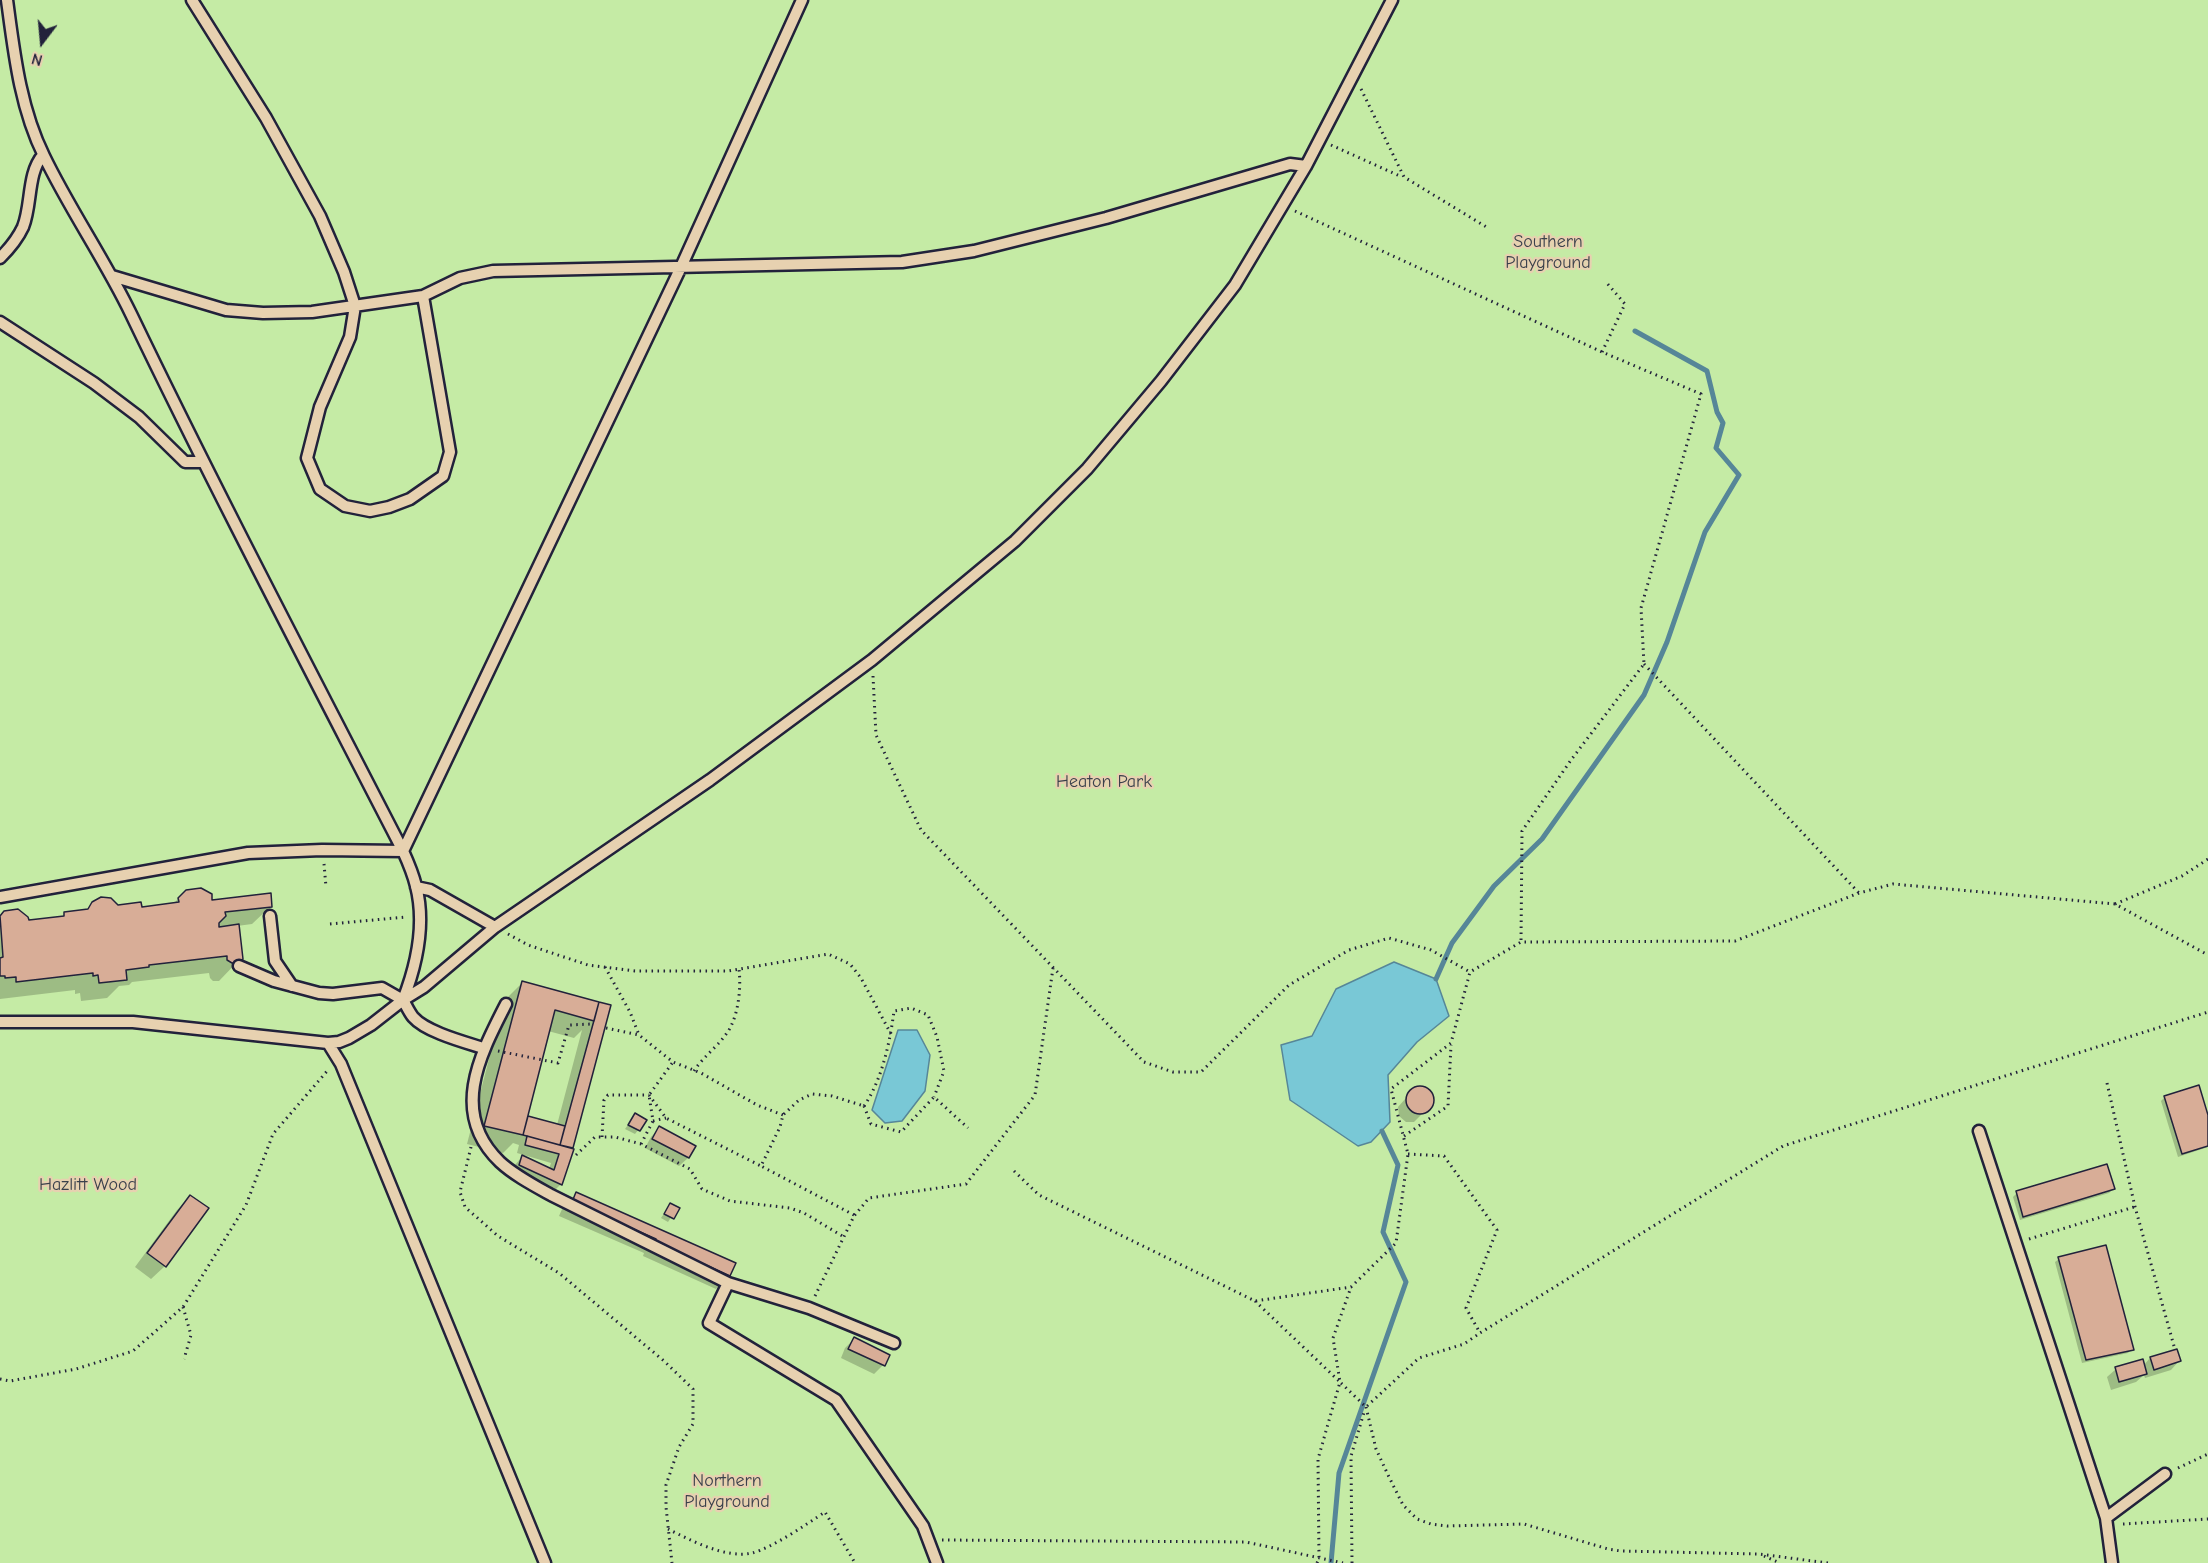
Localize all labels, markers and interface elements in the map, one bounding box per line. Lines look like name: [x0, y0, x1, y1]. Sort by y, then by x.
north arrow: [12, 12, 72, 72]
text: N: [30, 49, 45, 69]
park label: Southern Playground: [1505, 231, 1591, 274]
park label: Heaton Park: [1056, 771, 1152, 793]
park label: Hazlitt Wood: [39, 1174, 137, 1196]
park label: Northern Playground: [684, 1470, 770, 1512]

